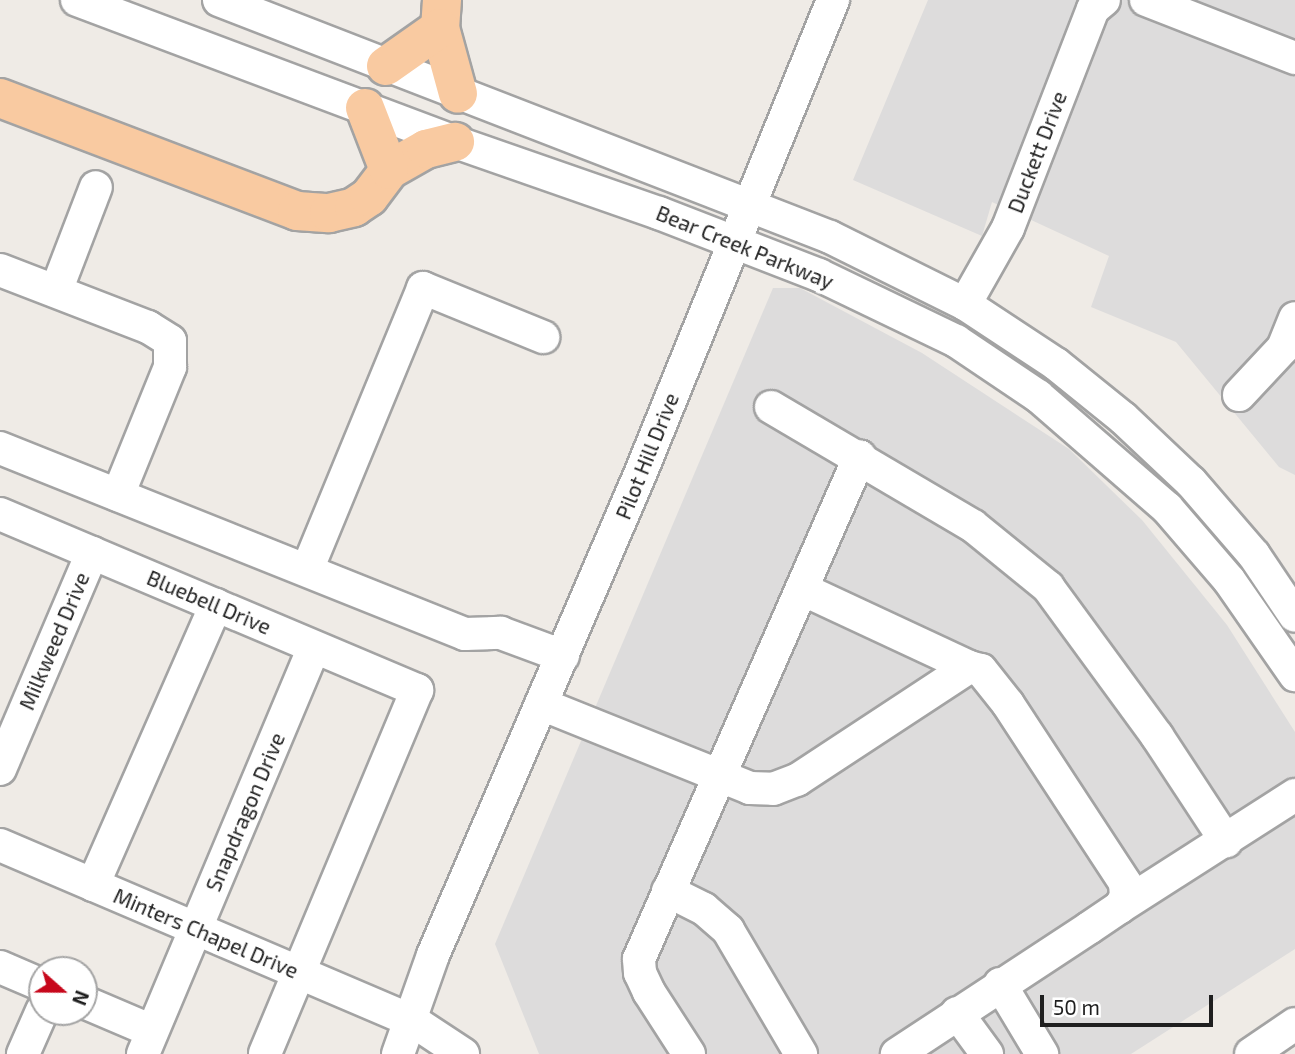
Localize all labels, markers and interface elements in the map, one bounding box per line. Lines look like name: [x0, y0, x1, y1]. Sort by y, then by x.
street label: Duckett Drive: [1002, 88, 1072, 216]
street label: Bear Creek Parkway: [652, 200, 838, 294]
street label: Pilot Hill Drive: [610, 389, 684, 523]
street label: Bluebell Drive: [143, 564, 275, 640]
street label: Milkweed Drive: [14, 568, 94, 714]
street label: Snapdragon Drive: [200, 729, 290, 895]
street label: Minters Chapel Drive: [110, 883, 302, 983]
north arrow: [28, 956, 98, 1026]
scale bar: [1043, 981, 1216, 1025]
text: N: [68, 987, 94, 1009]
text: 50 m: [1053, 994, 1100, 1019]

